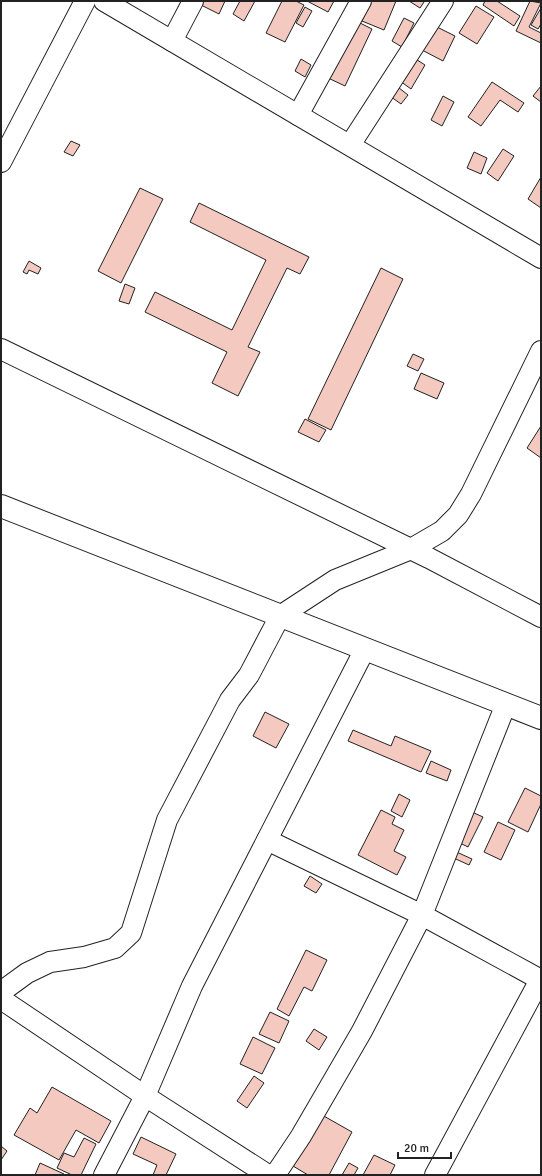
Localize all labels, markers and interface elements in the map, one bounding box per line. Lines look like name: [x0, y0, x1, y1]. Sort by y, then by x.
scale bar: [398, 1134, 451, 1160]
text: 20 m: [404, 1141, 429, 1156]

